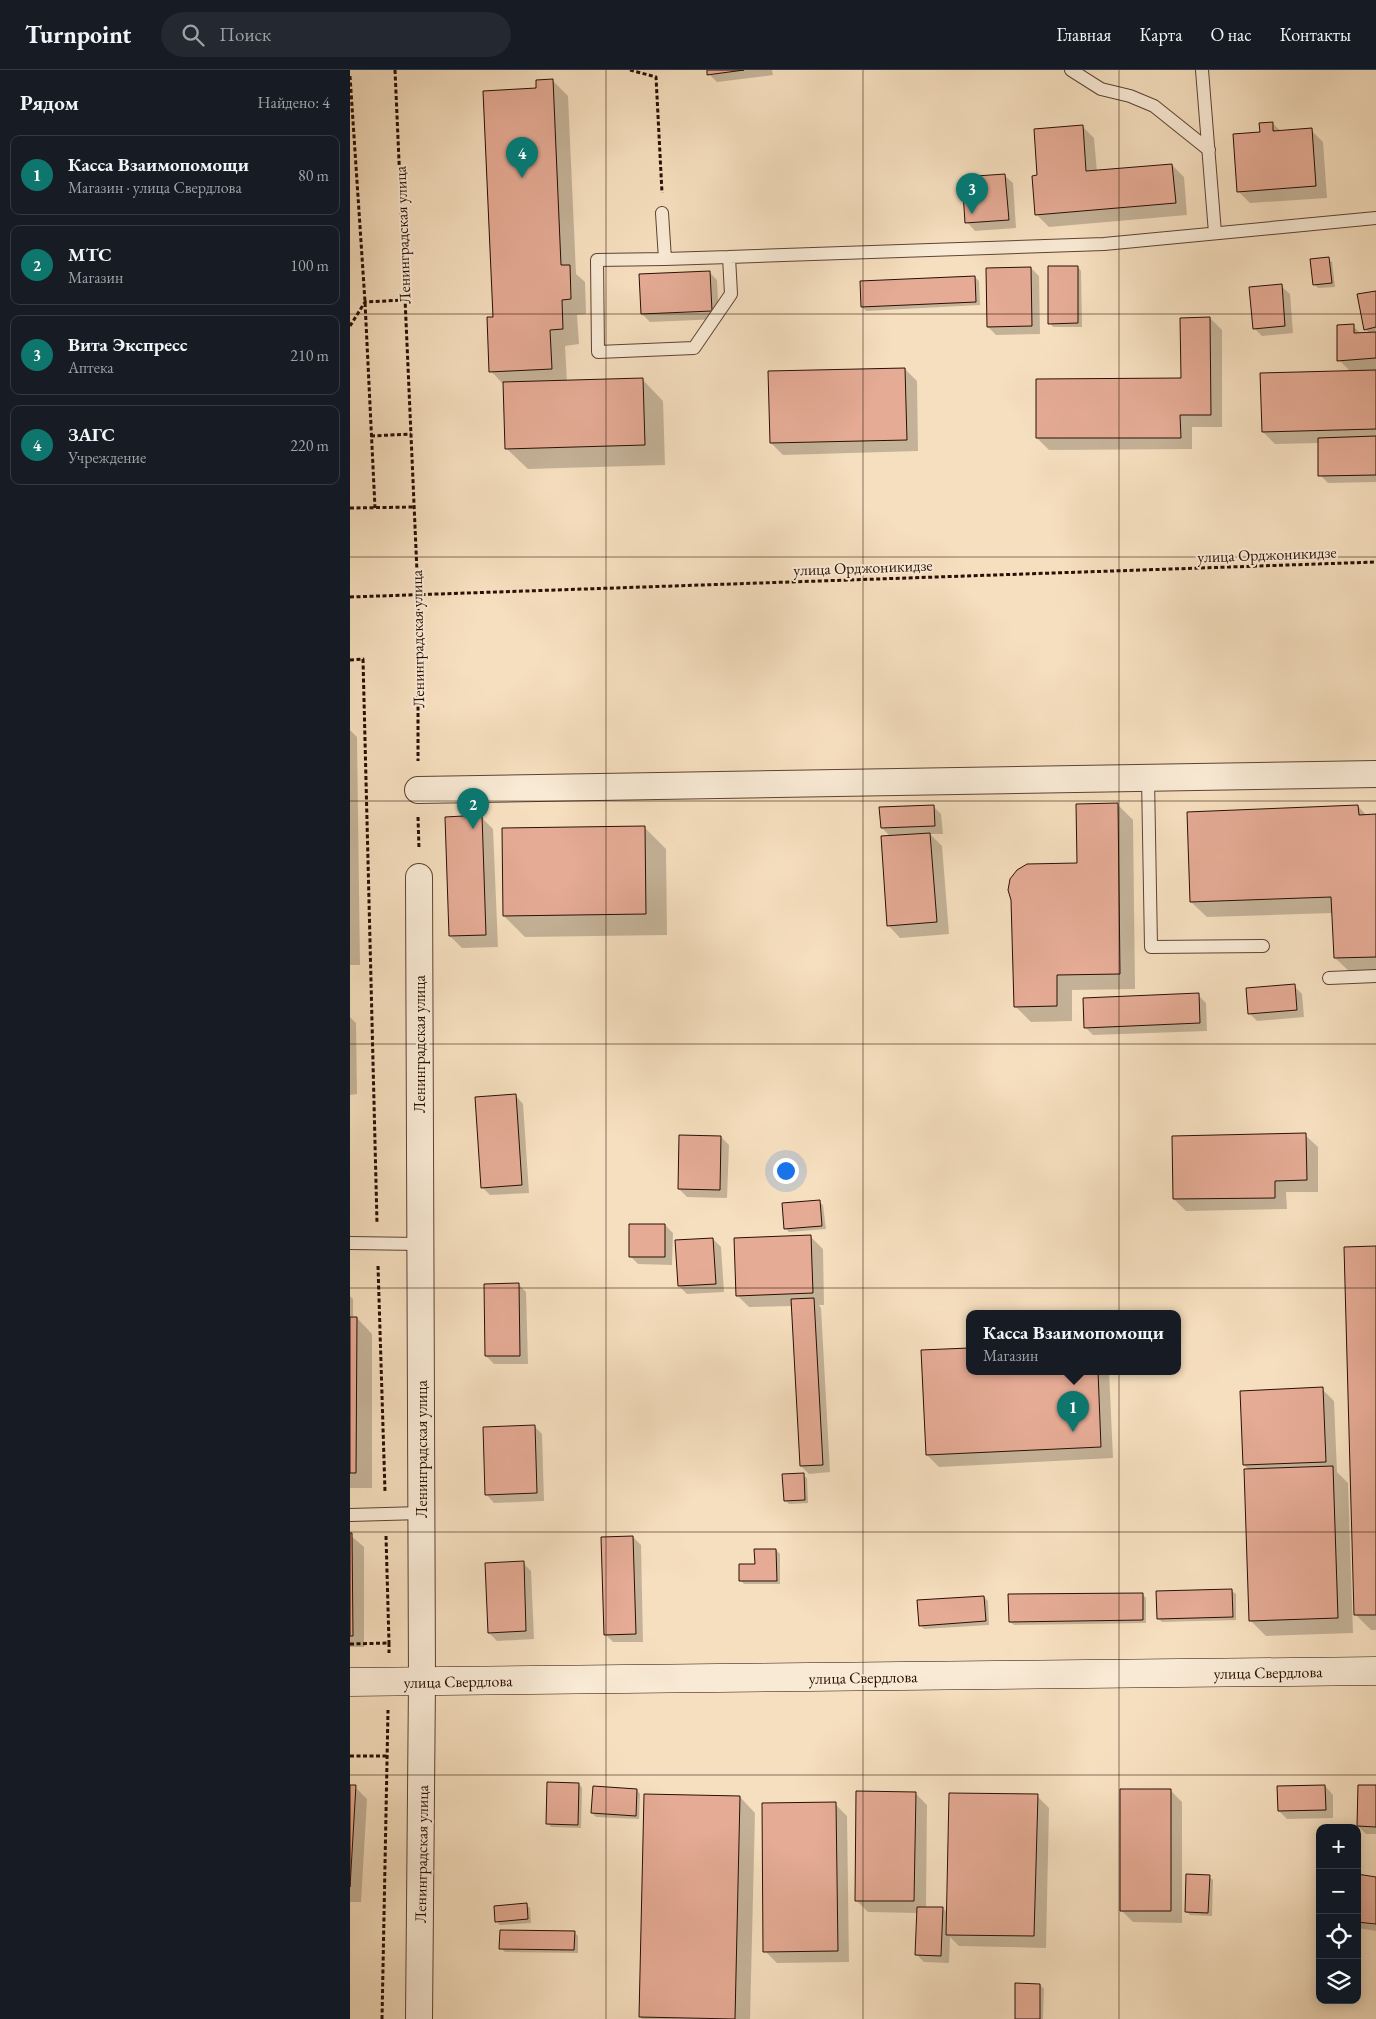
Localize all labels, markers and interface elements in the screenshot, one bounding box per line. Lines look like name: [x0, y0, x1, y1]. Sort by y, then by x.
search box: [161, 12, 511, 57]
text: Turnpoint: [25, 19, 131, 50]
icon: search: [179, 21, 207, 49]
text: Поиск: [219, 22, 271, 47]
text: Главная: [1057, 23, 1111, 46]
text: Карта: [1139, 23, 1182, 46]
text: О нас: [1210, 23, 1252, 46]
text: Контакты: [1280, 23, 1351, 46]
text: Рядом: [20, 89, 79, 116]
text: Найдено: 4: [258, 92, 330, 113]
pin: 4: [506, 137, 538, 178]
text: Касса Взаимопомощи: [68, 152, 249, 177]
text: 1: [33, 165, 41, 186]
text: 80 m: [298, 165, 329, 186]
street label: Ленинградская улица: [390, 165, 415, 304]
pin: 3: [956, 173, 988, 214]
text: Магазин · улица Свердлова: [68, 177, 242, 198]
text: МТС: [68, 242, 112, 267]
text: 2: [33, 255, 41, 276]
text: 100 m: [290, 255, 329, 276]
text: Магазин: [68, 267, 123, 288]
text: Вита Экспресс: [68, 332, 188, 357]
text: 3: [33, 345, 41, 366]
text: 210 m: [290, 345, 329, 366]
text: Аптека: [68, 357, 114, 378]
text: ЗАГС: [68, 422, 115, 447]
text: 4: [33, 435, 41, 456]
text: 220 m: [290, 435, 329, 456]
text: Учреждение: [68, 447, 146, 468]
street label: улица Орджоникидзе: [1197, 542, 1337, 567]
street label: улица Орджоникидзе: [793, 555, 933, 580]
street label: Ленинградская улица: [406, 569, 429, 708]
pin: 2: [457, 788, 489, 829]
street label: Ленинградская улица: [409, 974, 430, 1113]
your location: [773, 1158, 799, 1184]
popup: [966, 1310, 1181, 1375]
text: Касса Взаимопомощи: [983, 1320, 1164, 1345]
text: Магазин: [983, 1345, 1038, 1366]
street label: Ленинградская улица: [411, 1379, 432, 1518]
pin: 1: [1057, 1391, 1089, 1432]
street label: улица Свердлова: [1213, 1661, 1323, 1684]
street label: улица Свердлова: [808, 1666, 918, 1689]
street label: улица Свердлова: [403, 1670, 513, 1693]
street label: Ленинградская улица: [410, 1784, 433, 1923]
map controls: [1316, 1824, 1361, 2004]
button: +: [1316, 1824, 1361, 1869]
button: −: [1316, 1869, 1361, 1914]
button: locate: [1316, 1914, 1361, 1959]
button: layers: [1316, 1959, 1361, 2004]

